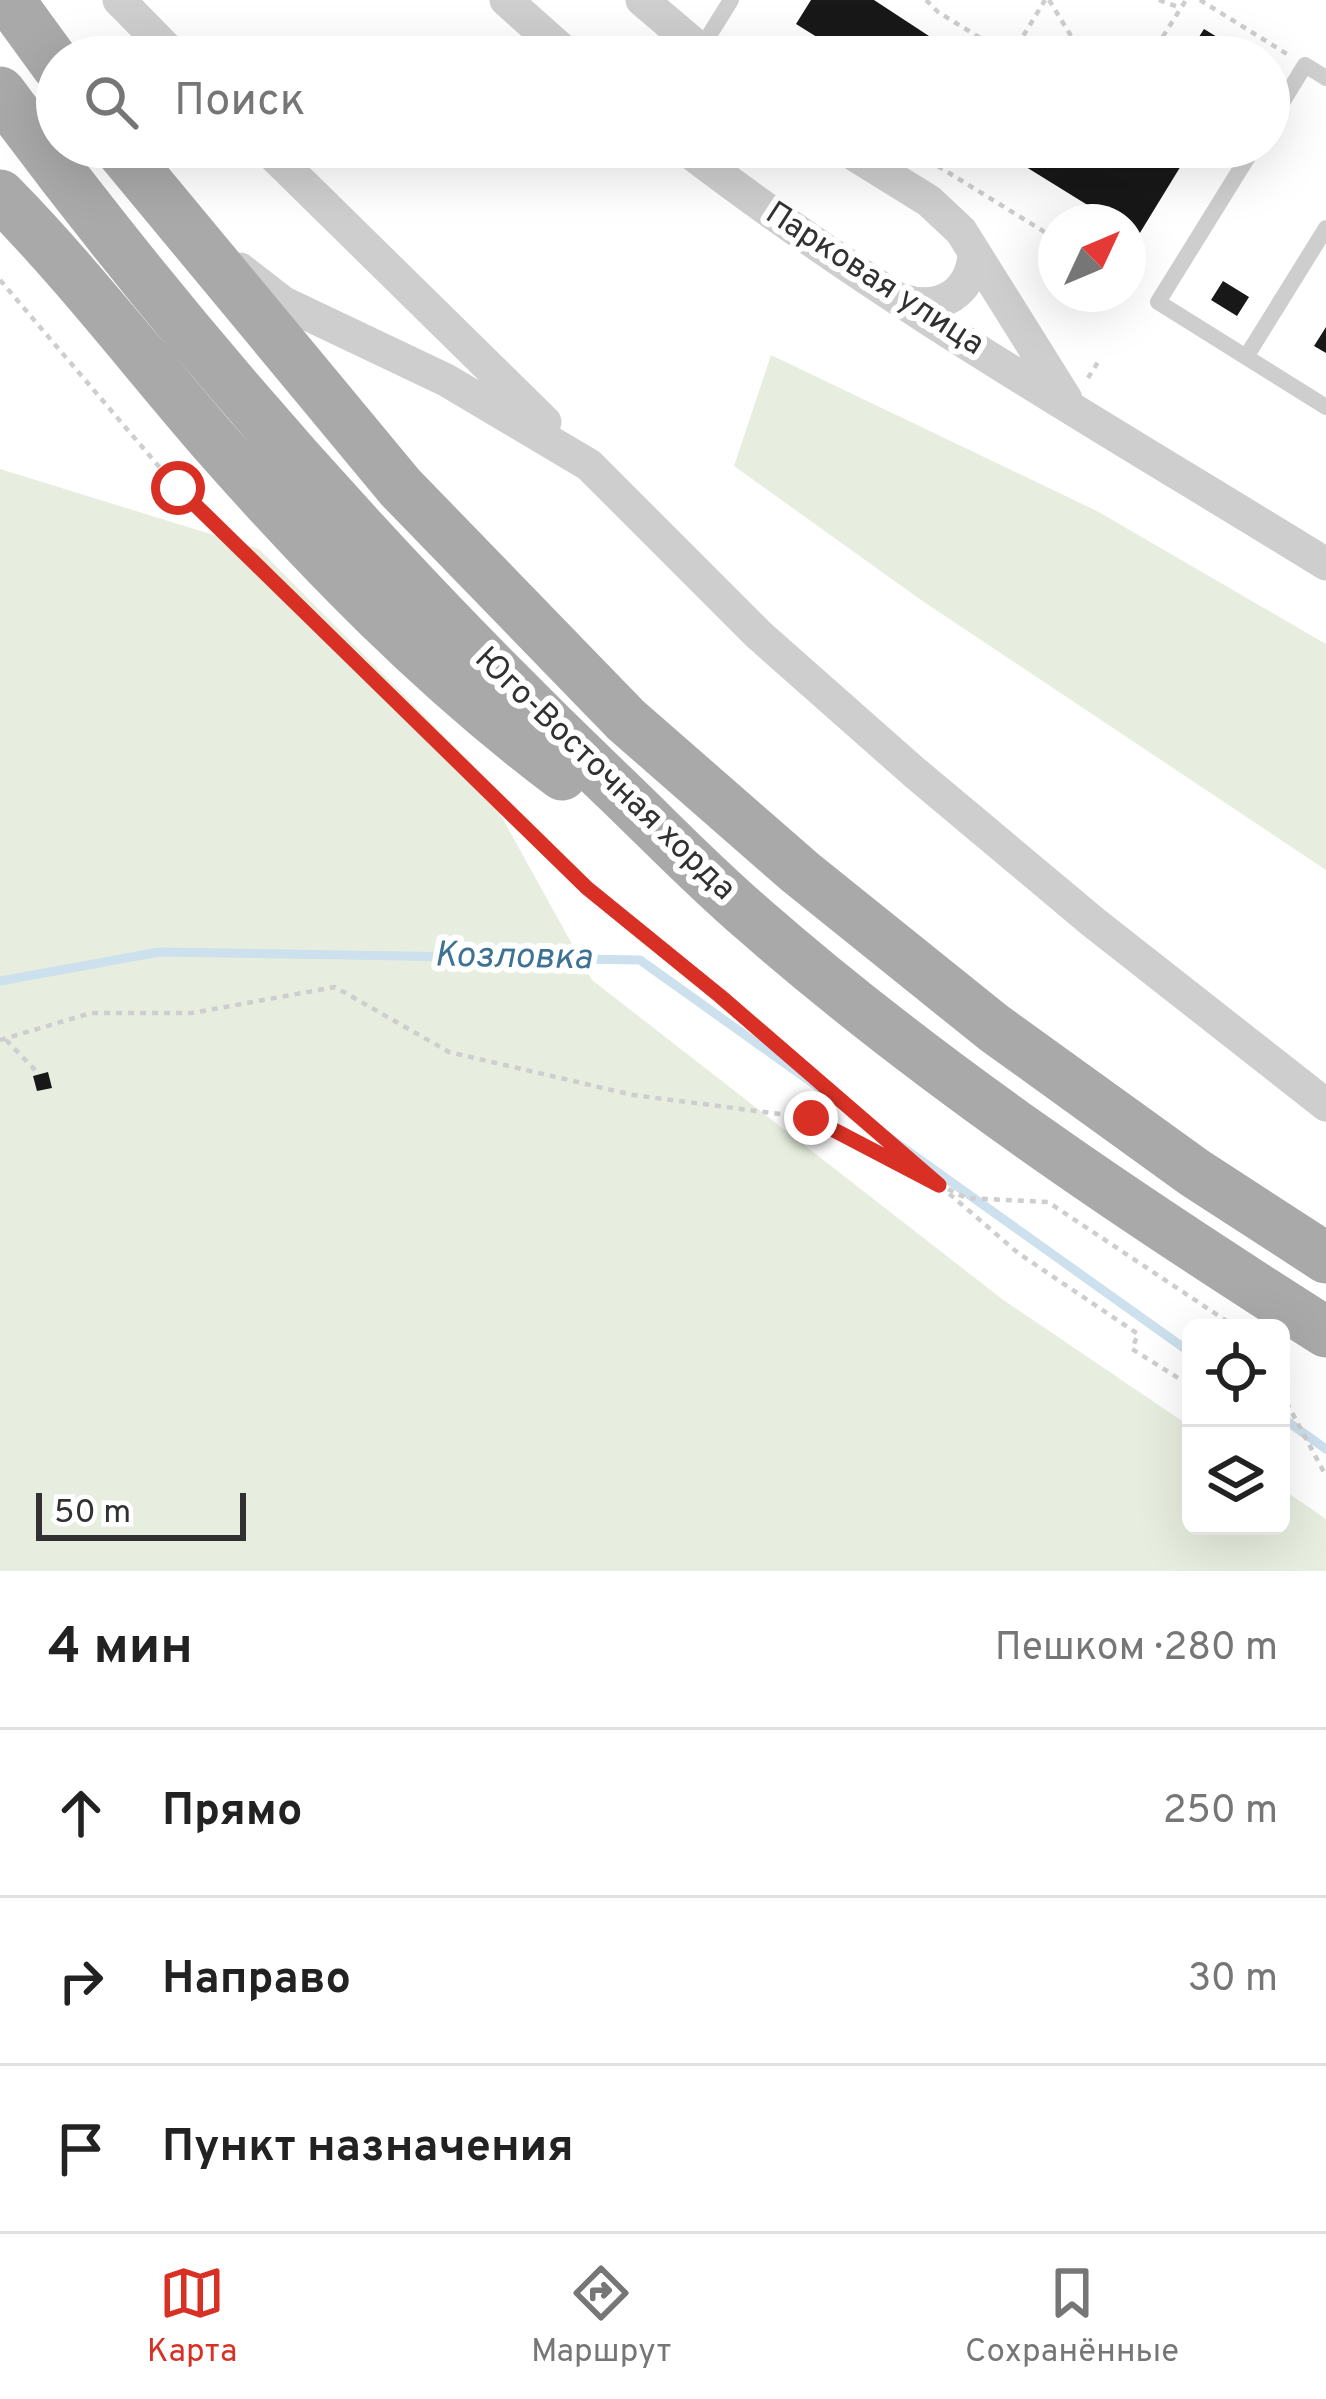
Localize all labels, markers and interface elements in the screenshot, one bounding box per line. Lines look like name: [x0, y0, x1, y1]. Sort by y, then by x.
search box: [36, 36, 1290, 168]
icon: search: [78, 69, 144, 135]
text: Поиск: [174, 74, 305, 131]
street label: Парковая улица: [757, 194, 991, 366]
north arrow: [1038, 204, 1146, 312]
route start: [151, 461, 205, 515]
street label: Юго-Восточная хорда: [464, 639, 744, 911]
water label: Козловка: [434, 934, 593, 982]
route end: [784, 1091, 838, 1145]
map controls: [1182, 1319, 1290, 1535]
button: locate: [1182, 1319, 1290, 1427]
button: layers: [1182, 1427, 1290, 1535]
scale bar: [36, 1487, 246, 1540]
text: 50 m: [54, 1493, 131, 1535]
text: 4 мин: [48, 1617, 193, 1682]
text: Пешком · 280 m: [995, 1625, 1278, 1674]
icon: ahead: [48, 1780, 114, 1846]
text: Прямо: [162, 1784, 303, 1841]
text: 250 m: [1163, 1788, 1278, 1837]
icon: right: [48, 1948, 114, 2014]
text: Направо: [162, 1952, 351, 2009]
text: 30 m: [1188, 1956, 1278, 2005]
icon: arrive: [48, 2116, 114, 2182]
text: Пункт назначения: [162, 2120, 574, 2177]
tab: Карта: [147, 2260, 237, 2374]
tab: Маршрут: [531, 2260, 671, 2374]
tab: Сохранённые: [965, 2260, 1179, 2374]

